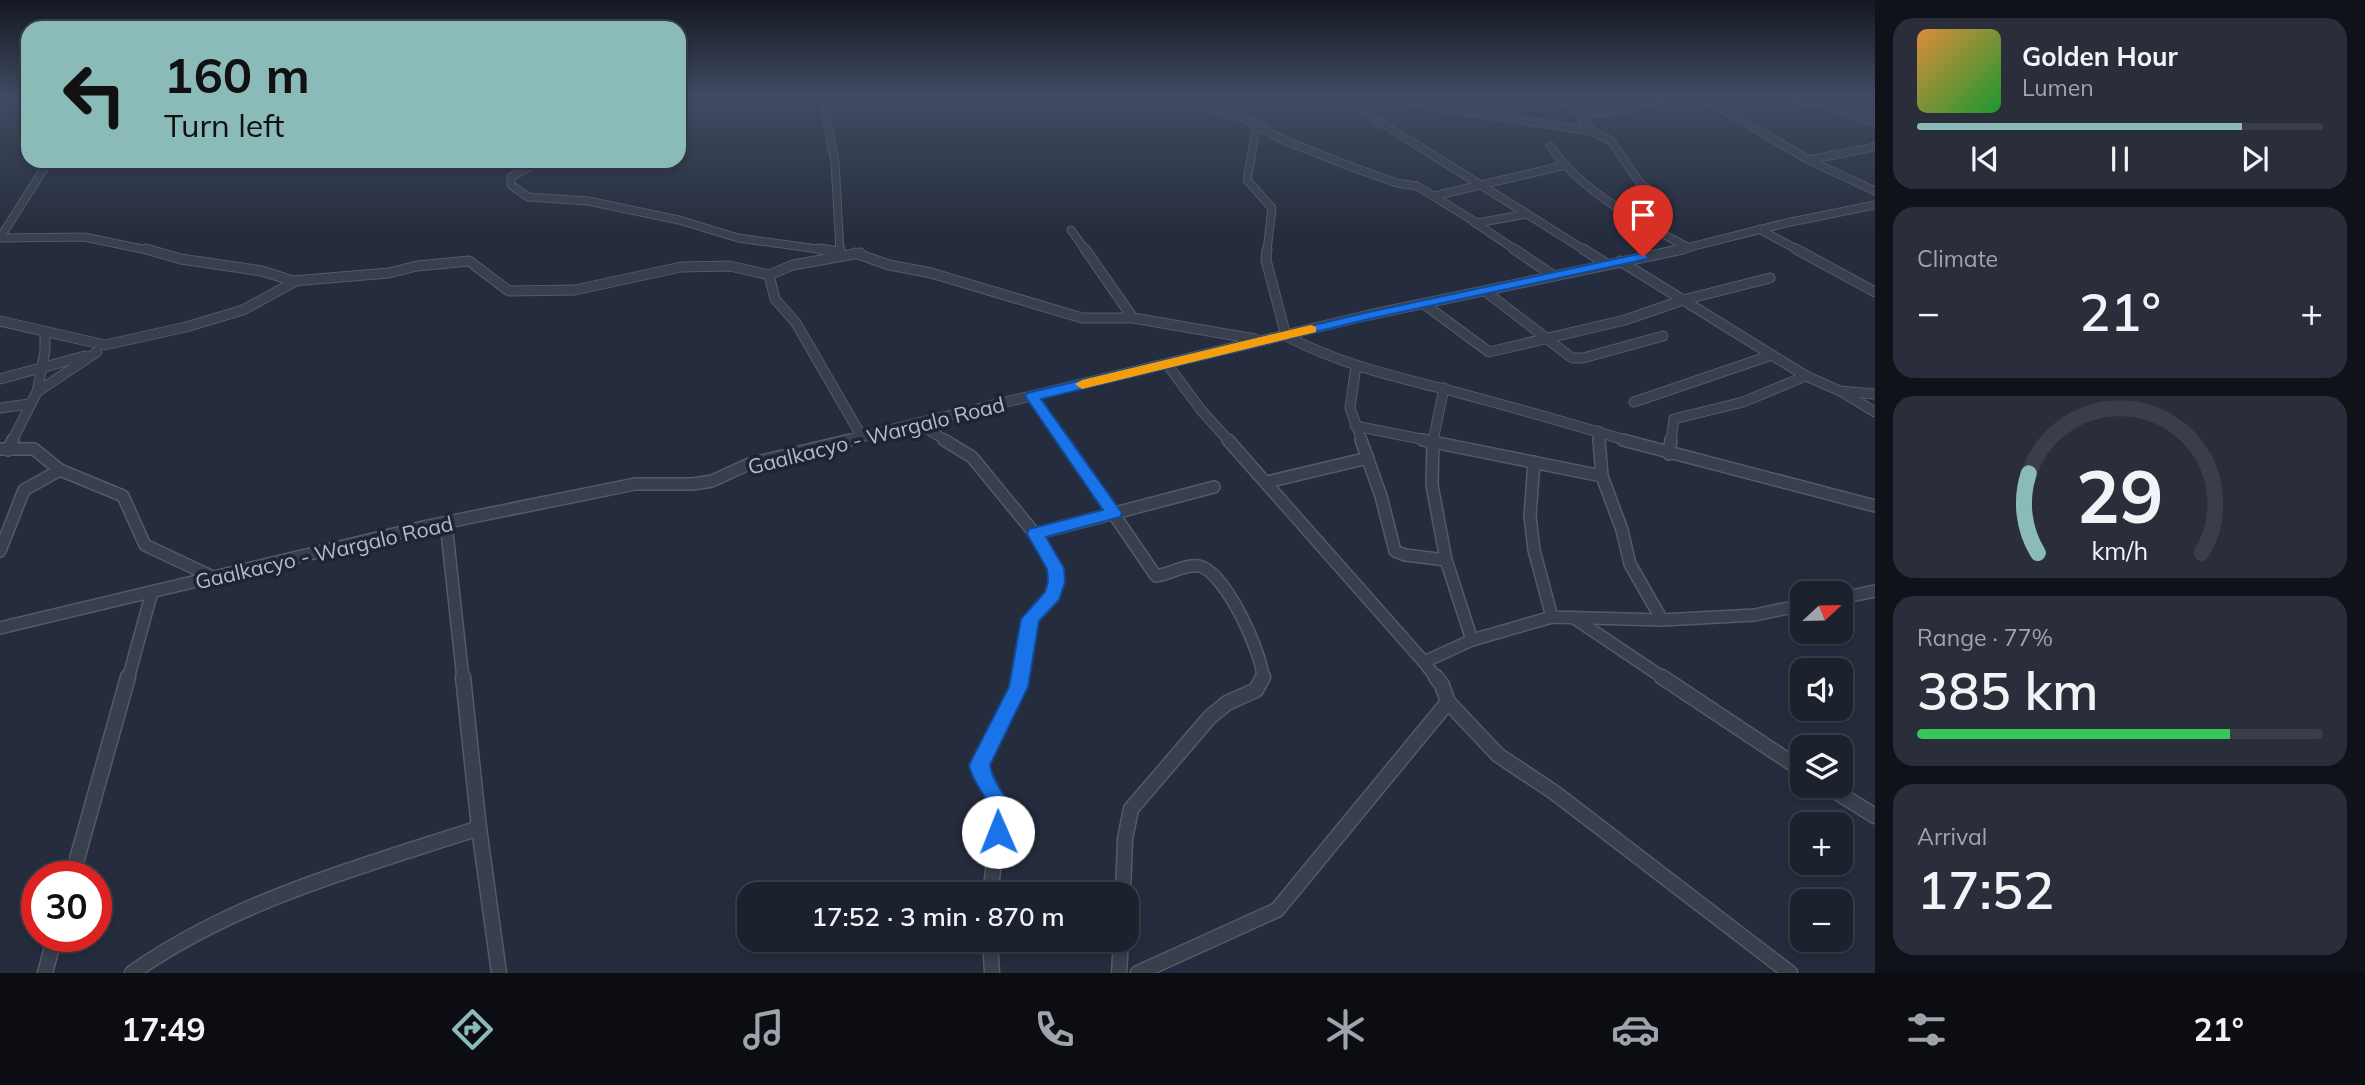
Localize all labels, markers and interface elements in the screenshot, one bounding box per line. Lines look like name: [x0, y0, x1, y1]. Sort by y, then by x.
text: Golden Hour: [2022, 40, 2178, 73]
text: 160 m: [164, 44, 310, 105]
icon: left: [49, 49, 140, 140]
text: Lumen: [2022, 73, 2094, 102]
text: Turn left: [164, 105, 284, 145]
icon: previous: [1966, 140, 2004, 178]
icon: pause: [2101, 140, 2139, 178]
icon: next: [2236, 140, 2274, 178]
pin: [1613, 185, 1673, 257]
icon: arrive: [1624, 196, 1662, 234]
text: Climate: [1917, 244, 1998, 273]
text: 21°: [2079, 279, 2161, 344]
text: −: [1917, 288, 1940, 336]
text: +: [2300, 288, 2323, 336]
street label: Gaalkacyo - Wargalo Road: [745, 390, 1007, 480]
text: 29: [2076, 450, 2164, 541]
street label: Gaalkacyo - Wargalo Road: [193, 510, 455, 594]
text: km/h: [2092, 534, 2148, 565]
north arrow: [1790, 581, 1853, 644]
map controls: [1790, 581, 1853, 952]
text: Range · 77%: [1917, 623, 2053, 652]
button: sound: [1790, 658, 1853, 721]
text: 385 km: [1917, 658, 2098, 723]
button: layers: [1790, 735, 1853, 798]
position arrow: [961, 795, 1035, 869]
button: +: [1790, 812, 1853, 875]
text: Arrival: [1917, 822, 1987, 851]
text: 17:52: [1917, 857, 2054, 922]
speed limit sign: 30: [21, 861, 112, 952]
button: −: [1790, 889, 1853, 952]
text: 17:52 · 3 min · 870 m: [811, 900, 1065, 933]
icon: directions: [448, 1005, 497, 1054]
icon: music: [739, 1005, 788, 1054]
icon: phone: [1030, 1005, 1079, 1054]
icon: climate: [1321, 1005, 1370, 1054]
icon: car: [1611, 1005, 1660, 1054]
icon: filters: [1902, 1005, 1951, 1054]
text: 17:49: [121, 1009, 206, 1049]
text: 21°: [2193, 1009, 2244, 1049]

